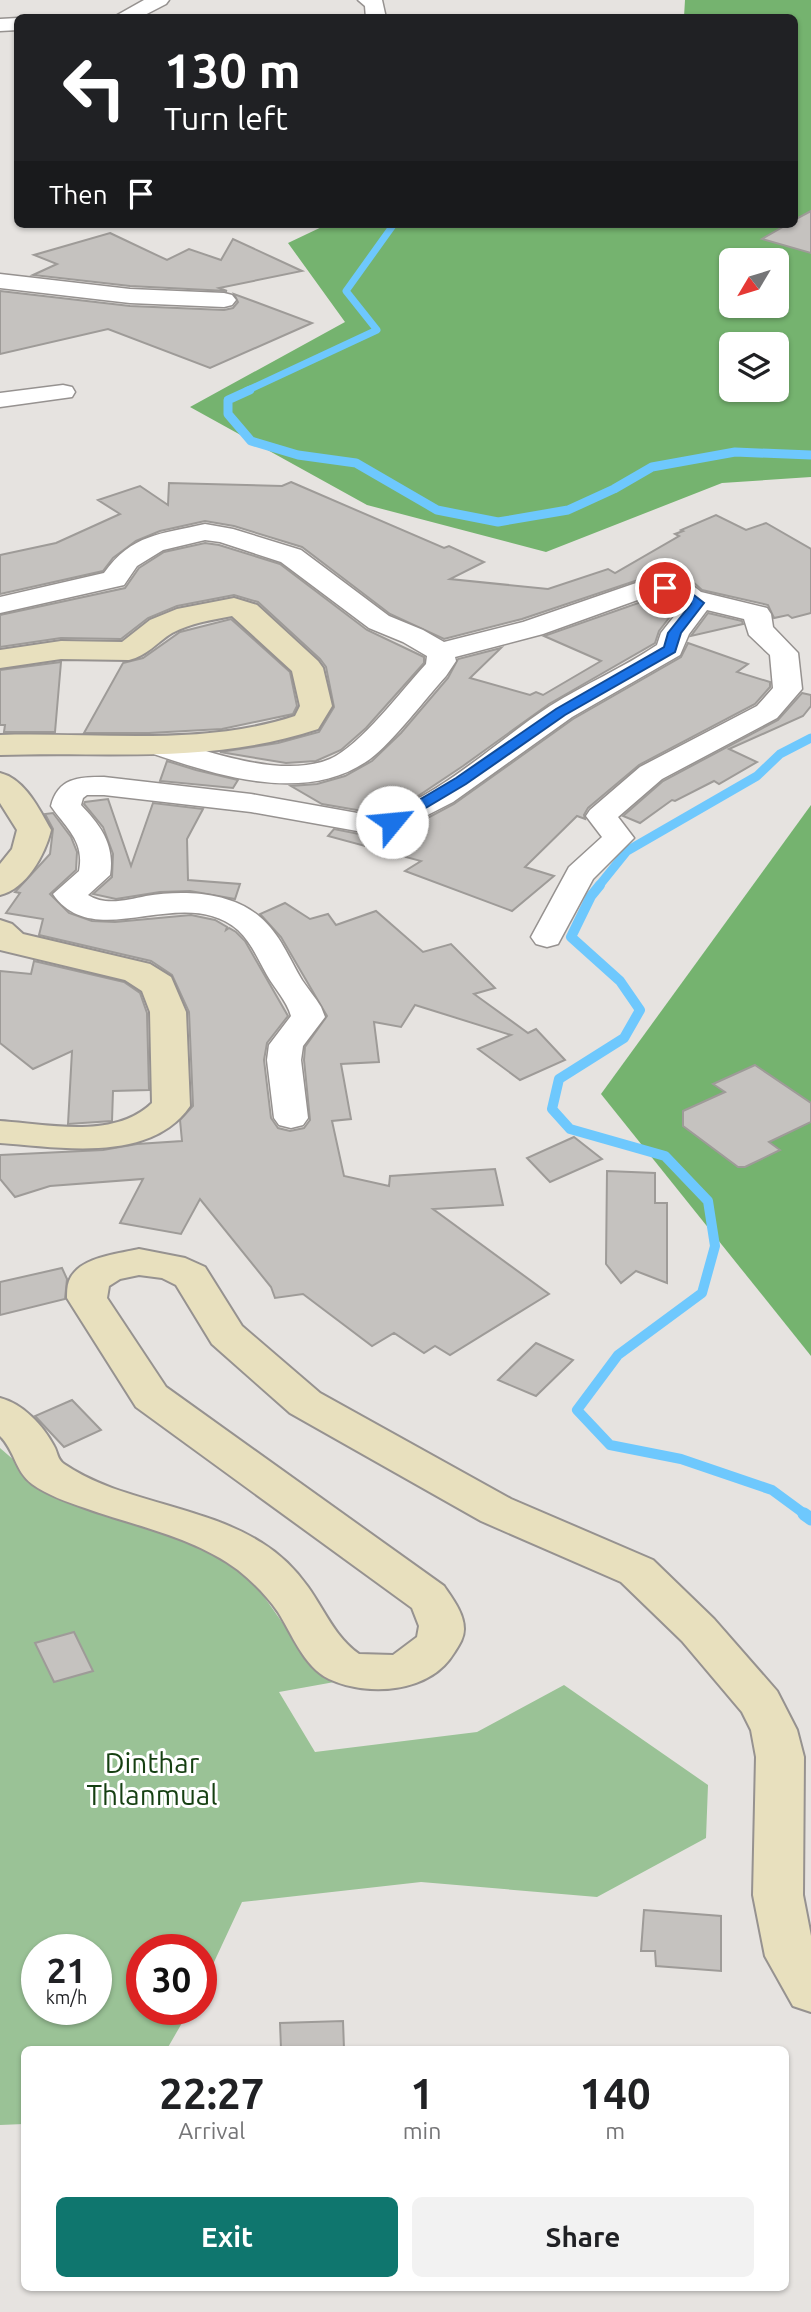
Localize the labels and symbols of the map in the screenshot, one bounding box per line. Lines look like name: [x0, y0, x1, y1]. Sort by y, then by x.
north arrow: [719, 248, 789, 318]
pin: [635, 558, 695, 618]
position arrow: [355, 785, 429, 859]
park label: Dinthar Thlanmual: [86, 1747, 218, 1810]
speed limit sign: 30: [126, 1934, 217, 2025]

